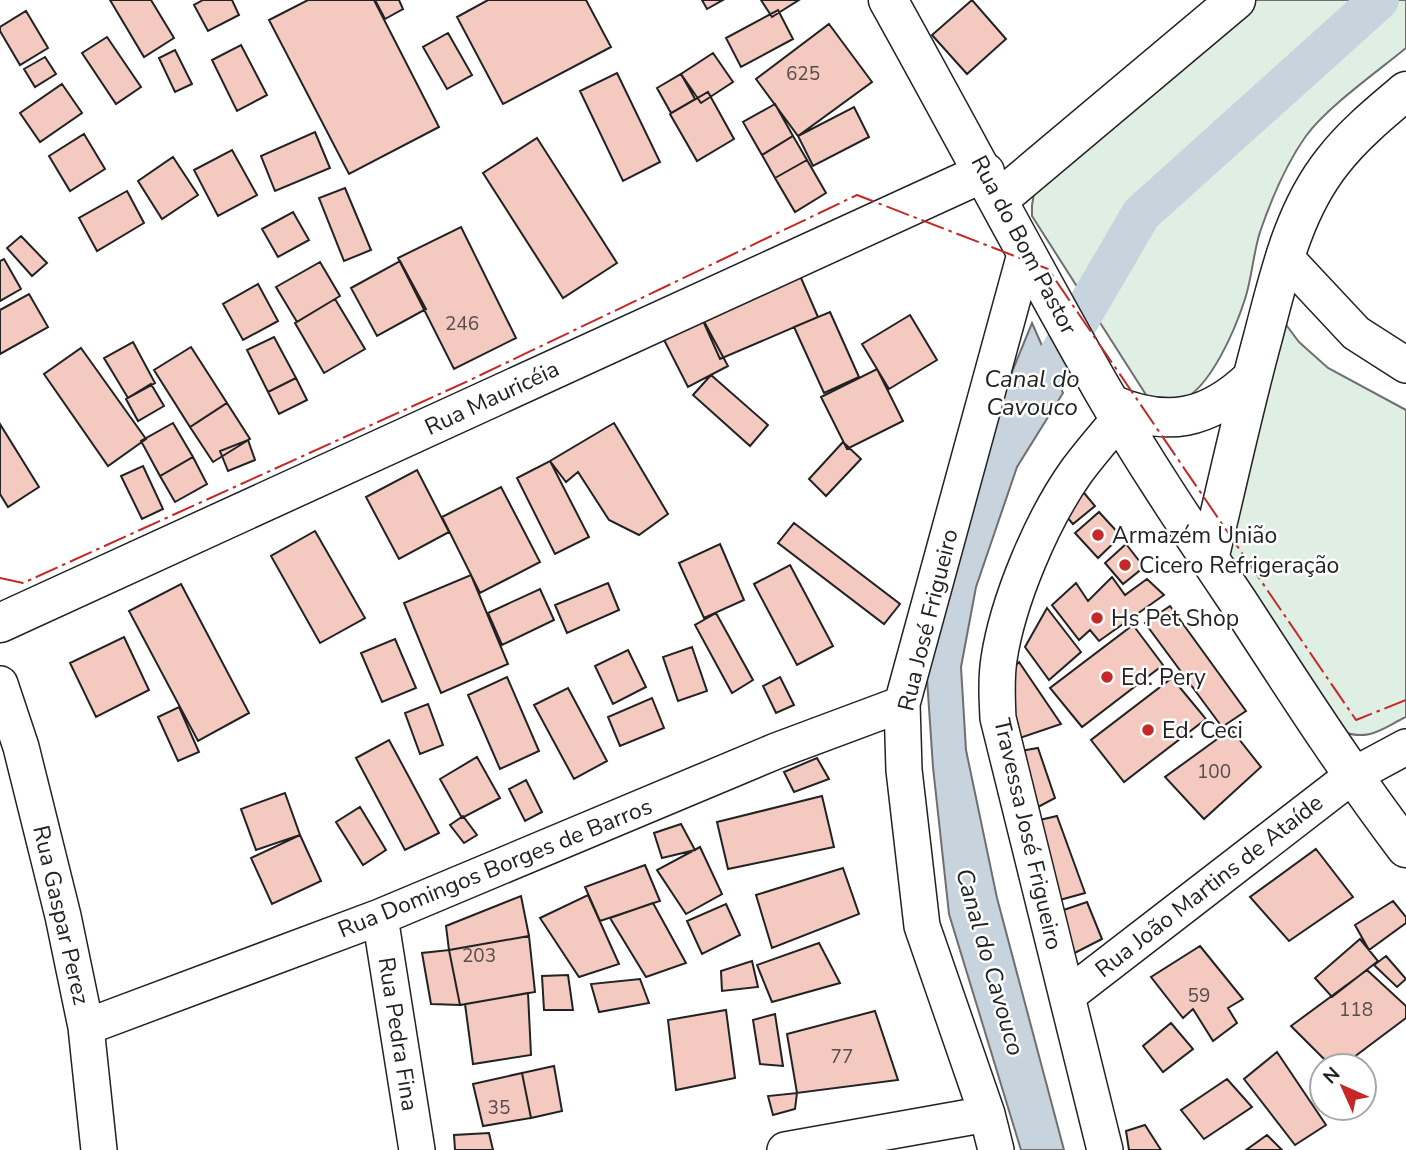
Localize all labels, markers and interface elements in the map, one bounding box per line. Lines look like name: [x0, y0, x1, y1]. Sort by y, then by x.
house number: 625: [786, 61, 820, 87]
street label: Rua do Bom Pastor: [964, 150, 1085, 341]
house number: 246: [445, 311, 479, 337]
street label: Rua Mauricéia: [420, 353, 564, 443]
water label: Canal do Cavouco: [984, 363, 1080, 423]
place label: Armazém União: [1112, 520, 1277, 551]
street label: Rua José Frigueiro: [890, 526, 966, 714]
marker: Armazém União: [1090, 527, 1106, 543]
place label: Cicero Refrigeração: [1139, 550, 1339, 581]
marker: Cicero Refrigeração: [1117, 557, 1133, 573]
place label: Hs Pet Shop: [1111, 603, 1239, 634]
marker: Hs Pet Shop: [1089, 610, 1105, 626]
place label: Ed. Pery: [1121, 662, 1206, 693]
marker: Ed. Pery: [1099, 669, 1115, 685]
street label: Travessa José Frigueiro: [986, 715, 1070, 953]
place label: Ed. Ceci: [1162, 715, 1243, 746]
marker: Ed. Ceci: [1140, 722, 1156, 738]
house number: 100: [1197, 759, 1231, 785]
street label: Rua João Martins de Ataíde: [1089, 787, 1329, 985]
street label: Rua Domingos Borges de Barros: [333, 791, 657, 945]
street label: Rua Gaspar Perez: [25, 822, 97, 1008]
water label: Canal do Cavouco: [948, 865, 1032, 1059]
house number: 203: [462, 943, 496, 969]
street label: Rua Pedra Fina: [371, 955, 425, 1113]
house number: 59: [1188, 983, 1210, 1009]
house number: 118: [1339, 997, 1373, 1023]
house number: 77: [831, 1044, 853, 1070]
north arrow: [1308, 1052, 1378, 1122]
text: N: [1317, 1061, 1346, 1090]
house number: 35: [488, 1095, 510, 1121]

